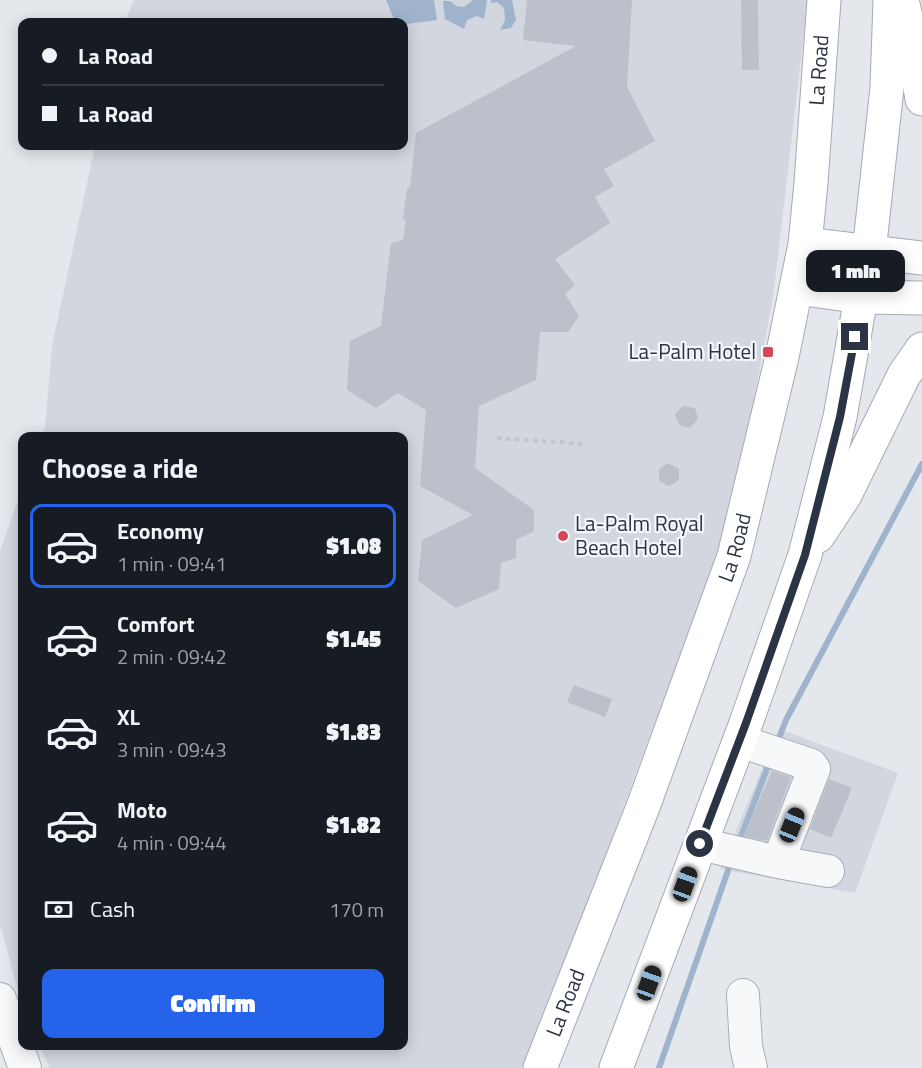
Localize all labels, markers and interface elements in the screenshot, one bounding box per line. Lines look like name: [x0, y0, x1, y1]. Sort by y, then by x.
street label: La Road: [800, 34, 836, 107]
text: La Road: [78, 39, 153, 73]
text: La Road: [78, 97, 153, 131]
callout: 1 min: [806, 250, 904, 292]
text: 1 min: [831, 255, 880, 286]
route end: [841, 323, 868, 350]
place label: La-Palm Hotel: [628, 335, 756, 367]
marker: La-Palm Hotel: [761, 345, 775, 359]
text: Choose a ride: [42, 447, 198, 488]
place label: La-Palm Royal Beach Hotel: [575, 507, 704, 563]
street label: La Road: [709, 509, 759, 586]
text: Economy: [117, 514, 204, 548]
icon: car: [45, 519, 99, 573]
text: $1.08: [326, 529, 381, 563]
marker: La-Palm Royal Beach Hotel: [556, 529, 570, 543]
text: 1 min · 09:41: [117, 548, 227, 579]
text: Comfort: [117, 607, 195, 641]
icon: car: [45, 612, 99, 666]
text: $1.45: [326, 622, 381, 656]
text: 2 min · 09:42: [117, 641, 227, 672]
text: XL: [117, 700, 140, 734]
icon: car: [45, 705, 99, 759]
text: $1.83: [326, 715, 381, 749]
text: 3 min · 09:43: [117, 734, 227, 765]
text: Moto: [117, 793, 167, 827]
icon: car: [45, 798, 99, 852]
car: [777, 805, 807, 845]
text: $1.82: [326, 808, 381, 842]
text: 4 min · 09:44: [117, 827, 227, 858]
route start: [686, 830, 713, 857]
car: [670, 864, 700, 904]
text: Cash: [90, 892, 135, 926]
icon: cash: [42, 893, 75, 926]
text: 170 m: [329, 894, 384, 925]
car: [634, 963, 664, 1003]
street label: La Road: [537, 964, 593, 1041]
button: Confirm: [42, 969, 384, 1038]

